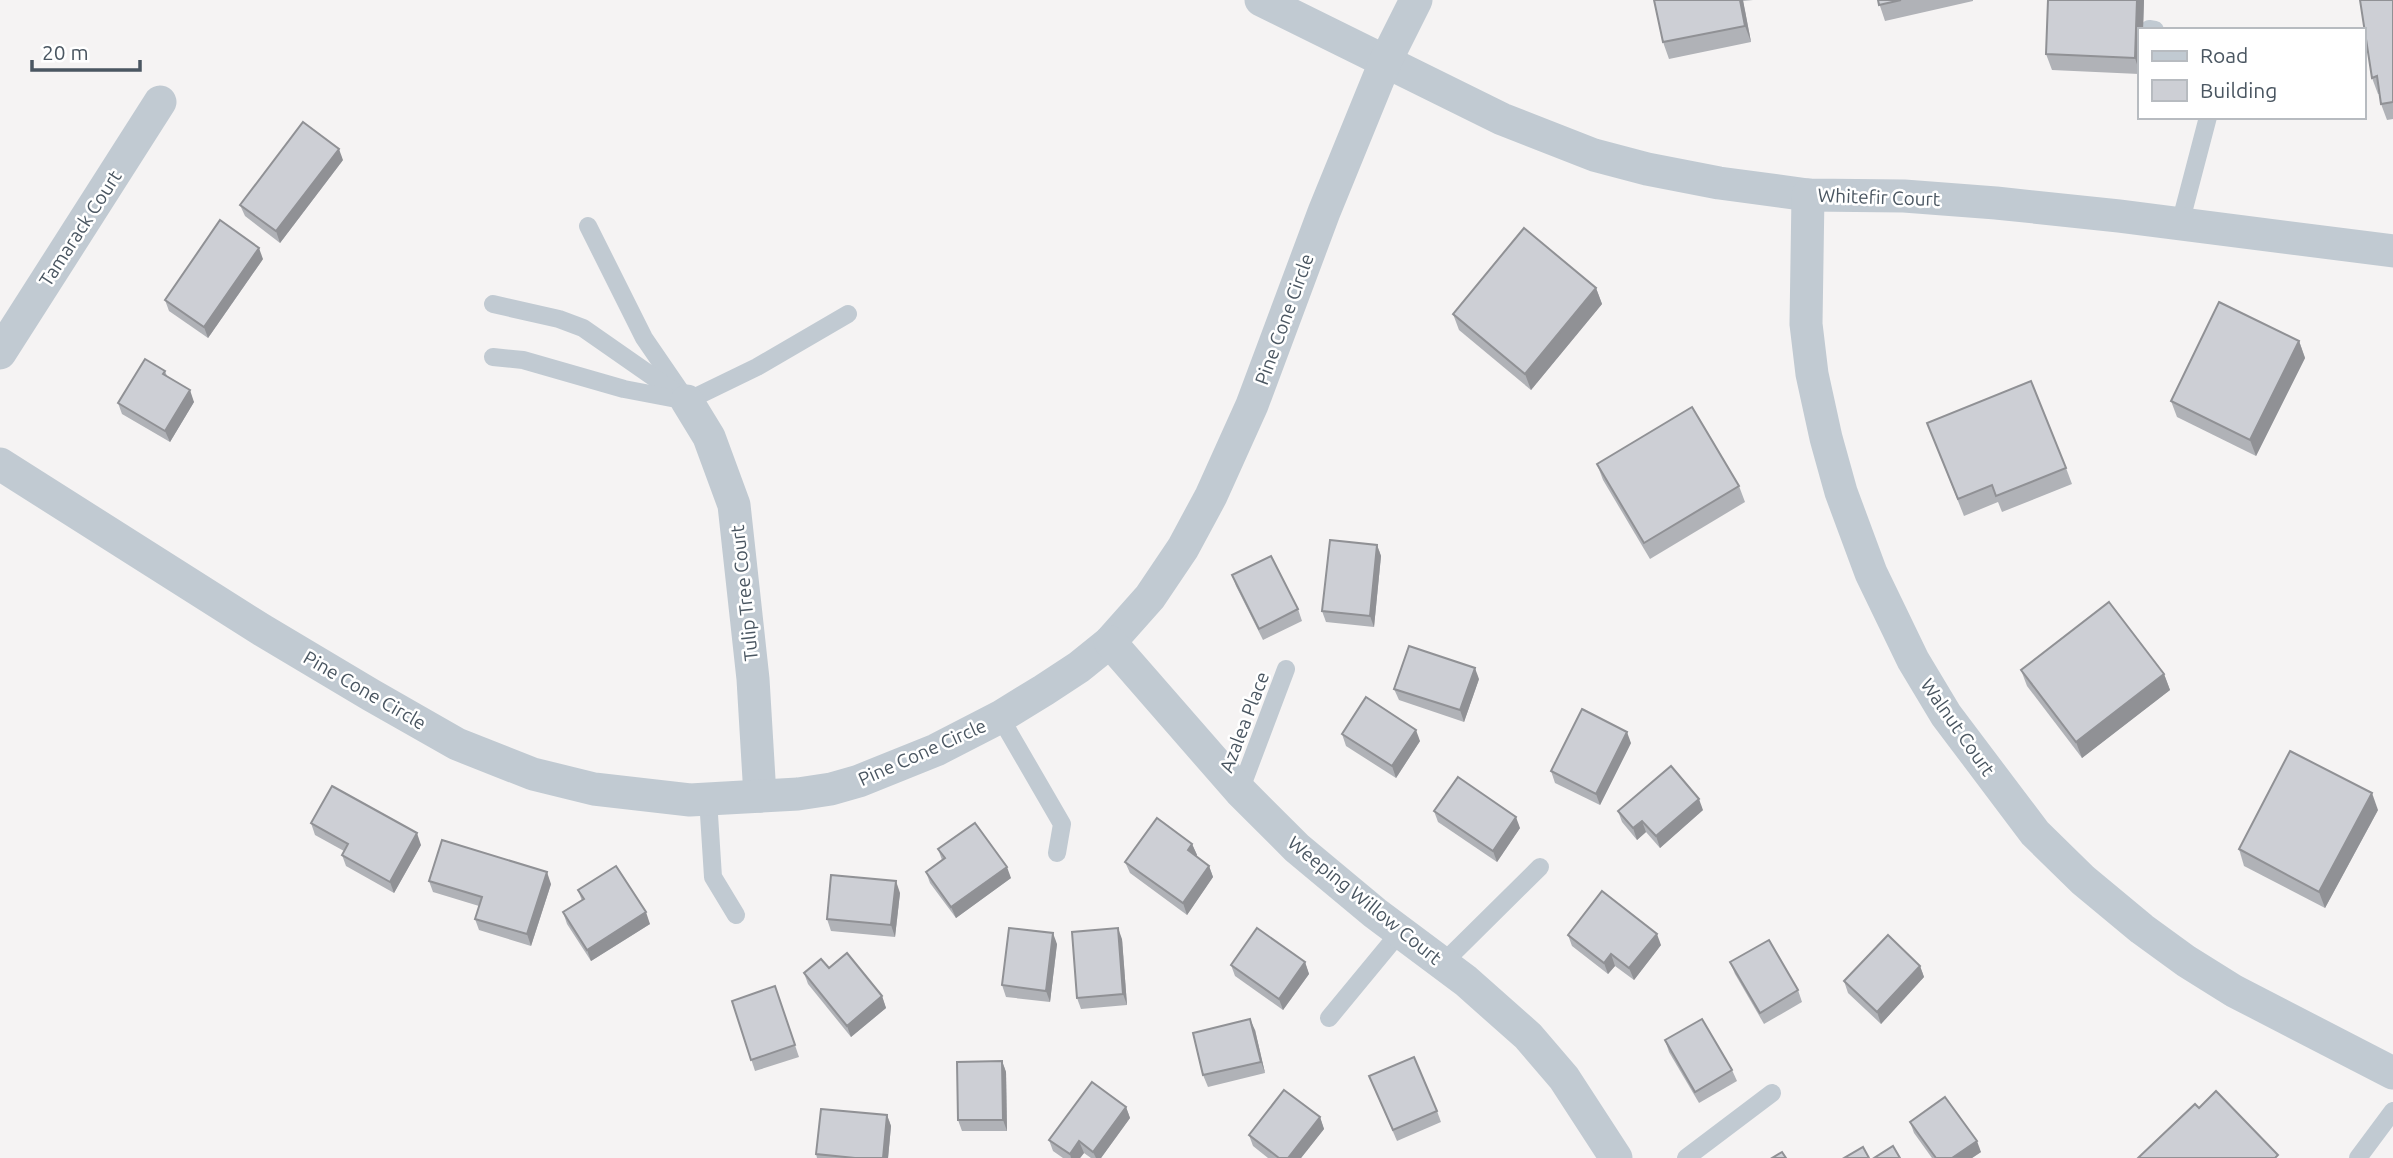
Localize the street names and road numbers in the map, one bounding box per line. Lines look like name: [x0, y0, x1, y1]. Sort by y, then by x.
street label: Tamarack Court: [34, 165, 126, 290]
street label: Whitefir Court: [1817, 184, 1941, 210]
street label: Pine Cone Circle: [1250, 250, 1318, 388]
street label: Tulip Tree Court: [726, 523, 762, 662]
street label: Pine Cone Circle: [300, 646, 430, 734]
street label: Azalea Place: [1215, 669, 1273, 775]
street label: Walnut Court: [1916, 674, 2000, 780]
street label: Pine Cone Circle: [855, 714, 989, 790]
street label: Weeping Willow Court: [1284, 831, 1447, 969]

